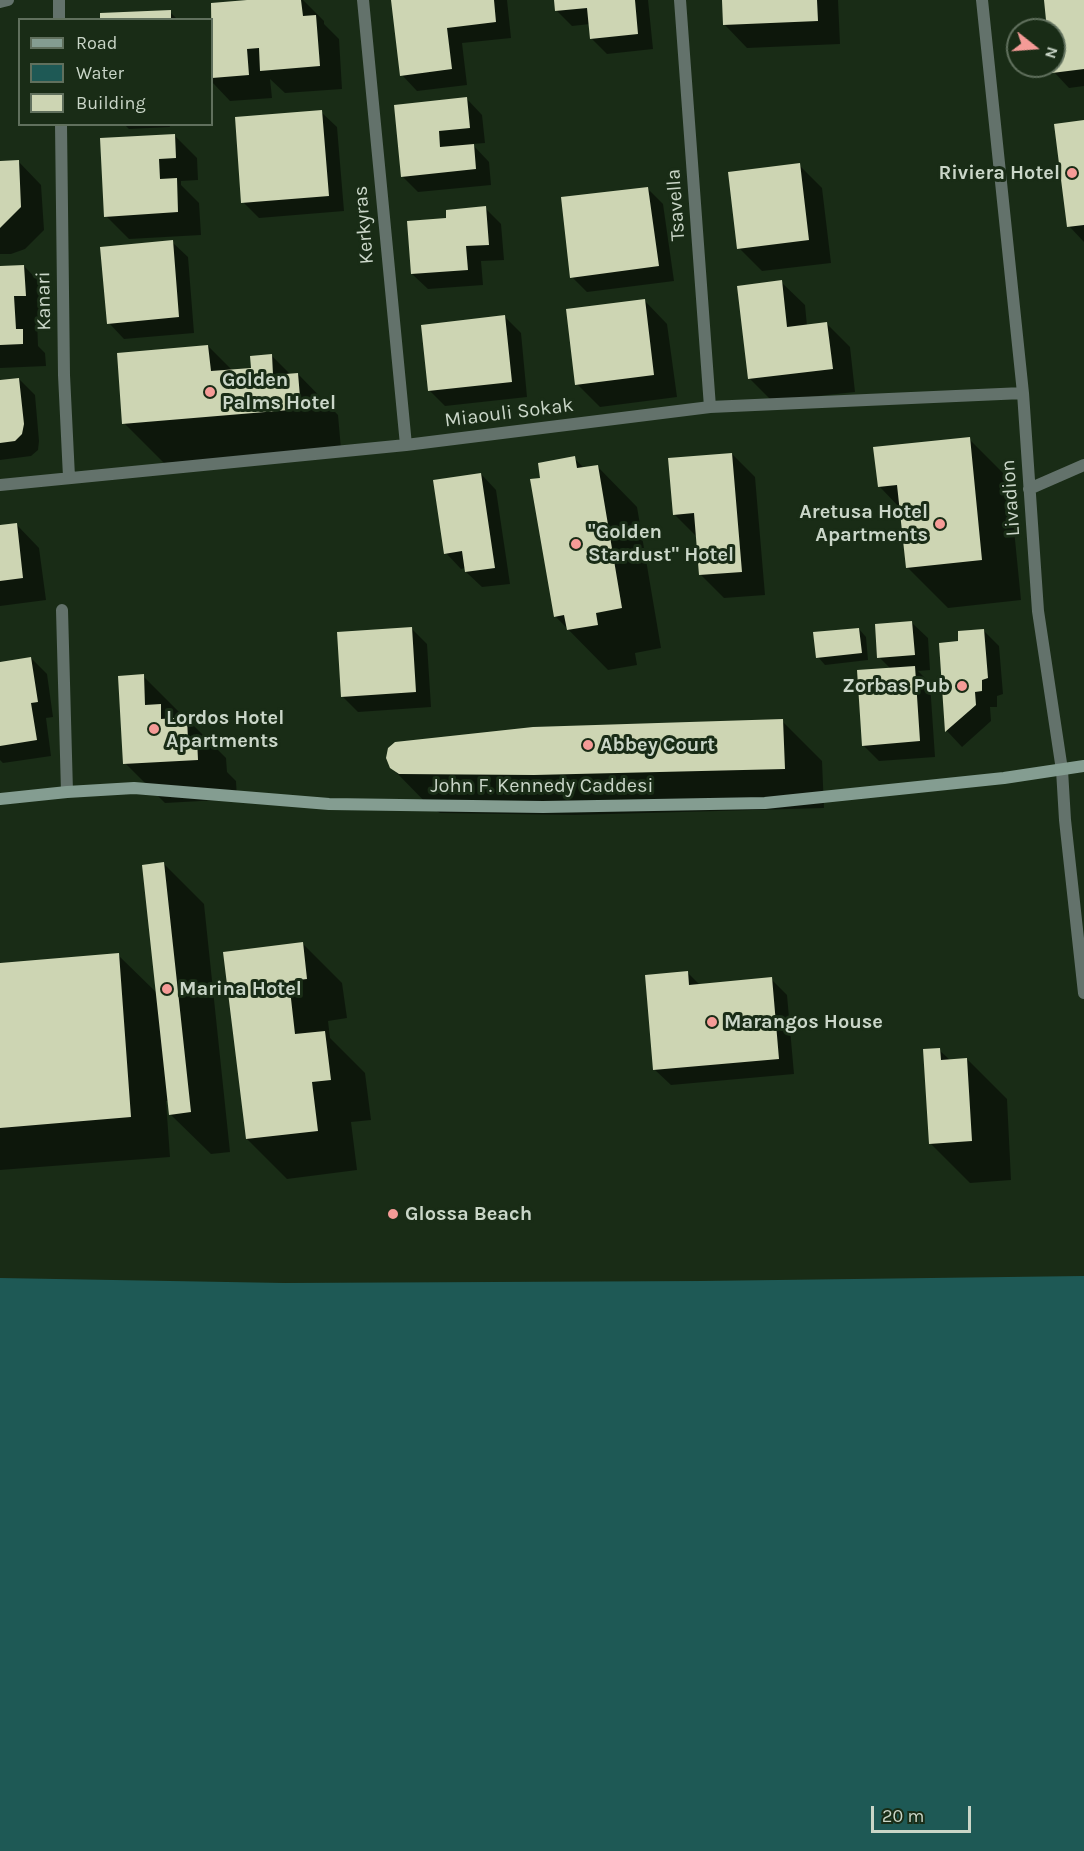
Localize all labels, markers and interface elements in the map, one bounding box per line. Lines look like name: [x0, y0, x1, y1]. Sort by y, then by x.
legend: [18, 18, 213, 126]
north arrow: [1006, 18, 1066, 78]
text: Road: [76, 32, 117, 54]
text: N: [1041, 45, 1063, 61]
text: Water: [76, 62, 124, 84]
text: Building: [76, 92, 146, 114]
place label: Riviera Hotel: [938, 161, 1060, 185]
marker: Riviera Hotel: [1065, 166, 1079, 180]
street label: Tsavella: [662, 168, 690, 242]
street label: Kerkyras: [349, 185, 379, 265]
street label: Kanari: [31, 271, 57, 331]
place label: Golden Palms Hotel: [222, 368, 336, 415]
marker: Golden Palms Hotel: [203, 385, 217, 399]
street label: Miaouli Sokak: [443, 393, 575, 433]
street label: Livadion: [996, 459, 1026, 537]
place label: Aretusa Hotel Apartments: [799, 500, 928, 547]
marker: Aretusa Hotel Apartments: [933, 517, 947, 531]
place label: "Golden Stardust" Hotel: [588, 520, 734, 567]
marker: "Golden Stardust" Hotel: [569, 537, 583, 551]
place label: Zorbas Pub: [842, 674, 950, 698]
marker: Zorbas Pub: [955, 679, 969, 693]
place label: Lordos Hotel Apartments: [166, 706, 284, 753]
marker: Lordos Hotel Apartments: [147, 722, 161, 736]
place label: Abbey Court: [600, 733, 715, 757]
marker: Abbey Court: [581, 738, 595, 752]
street label: John F. Kennedy Caddesi: [430, 774, 654, 798]
place label: Marina Hotel: [179, 977, 302, 1001]
marker: Marina Hotel: [160, 982, 174, 996]
place label: Marangos House: [724, 1010, 883, 1034]
marker: Marangos House: [705, 1015, 719, 1029]
place label: Glossa Beach: [405, 1202, 532, 1226]
marker: Glossa Beach: [386, 1207, 400, 1221]
scale bar: [874, 1794, 974, 1832]
text: 20 m: [882, 1805, 924, 1827]

